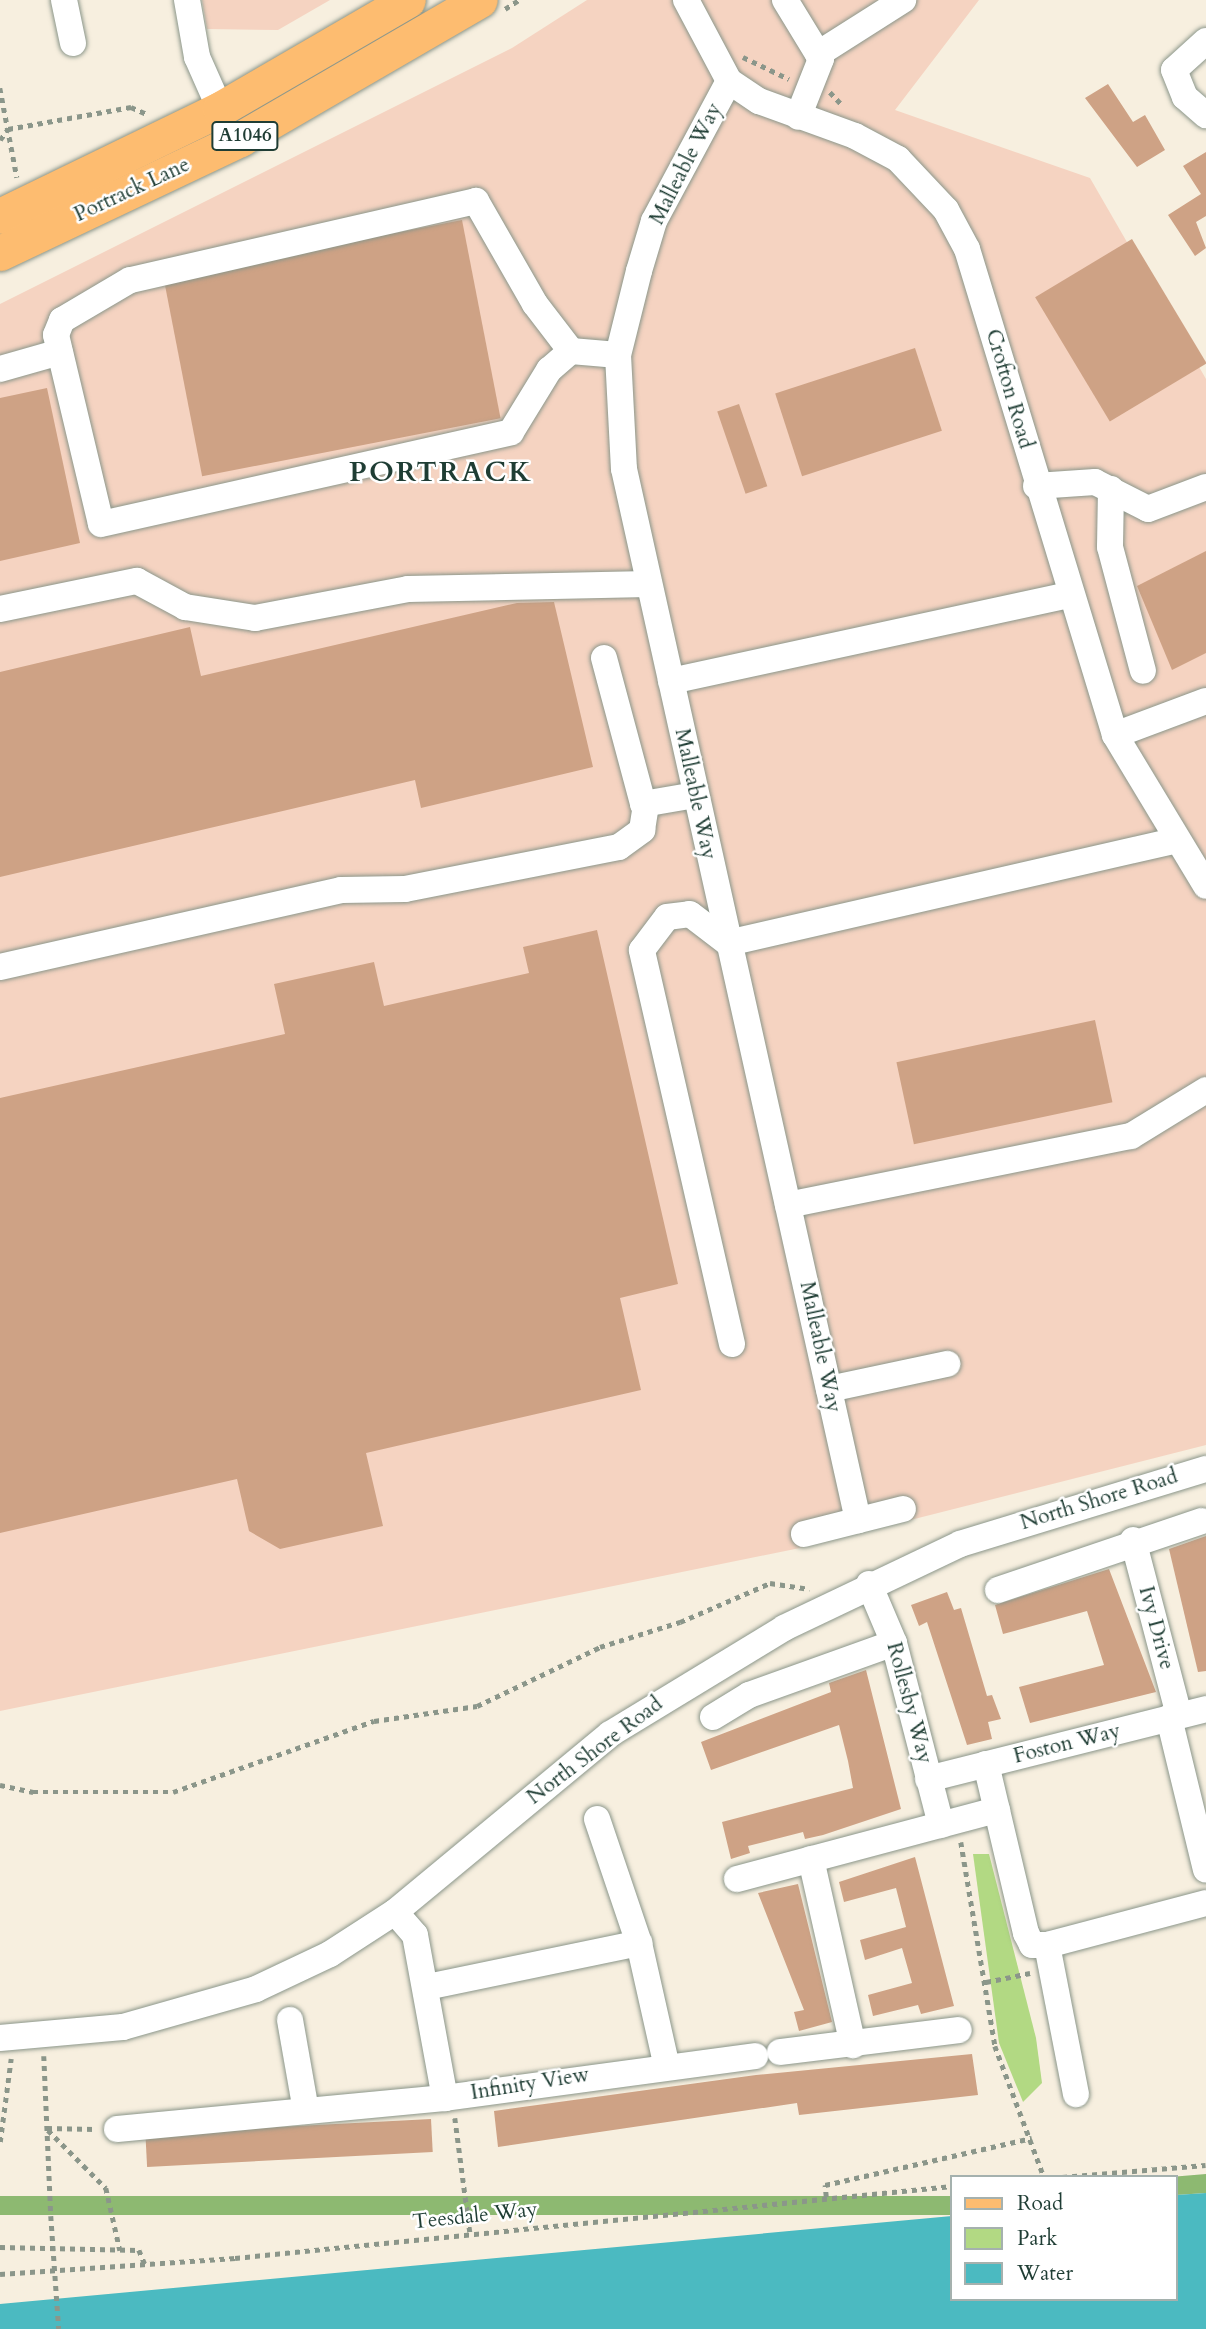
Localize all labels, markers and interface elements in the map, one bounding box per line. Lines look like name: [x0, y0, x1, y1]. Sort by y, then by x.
street label: Malleable Way: [645, 99, 727, 229]
road number: A1046: [210, 120, 280, 152]
street label: Portrack Lane: [70, 152, 194, 228]
street label: Crofton Road: [980, 326, 1038, 452]
district label: PORTRACK: [350, 455, 532, 489]
street label: Malleable Way: [669, 726, 721, 862]
street label: Malleable Way: [794, 1279, 846, 1415]
street label: North Shore Road: [1017, 1464, 1181, 1536]
street label: Ivy Drive: [1133, 1584, 1179, 1672]
street label: Rollesby Way: [881, 1640, 937, 1766]
street label: North Shore Road: [522, 1692, 668, 1810]
street label: Foston Way: [1011, 1719, 1123, 1769]
street label: Infinity View: [469, 2062, 591, 2106]
legend: [950, 2175, 1178, 2301]
text: Road: [1017, 2189, 1063, 2218]
street label: Teesdale Way: [411, 2197, 539, 2235]
text: Park: [1017, 2224, 1057, 2253]
text: Water: [1017, 2259, 1073, 2288]

